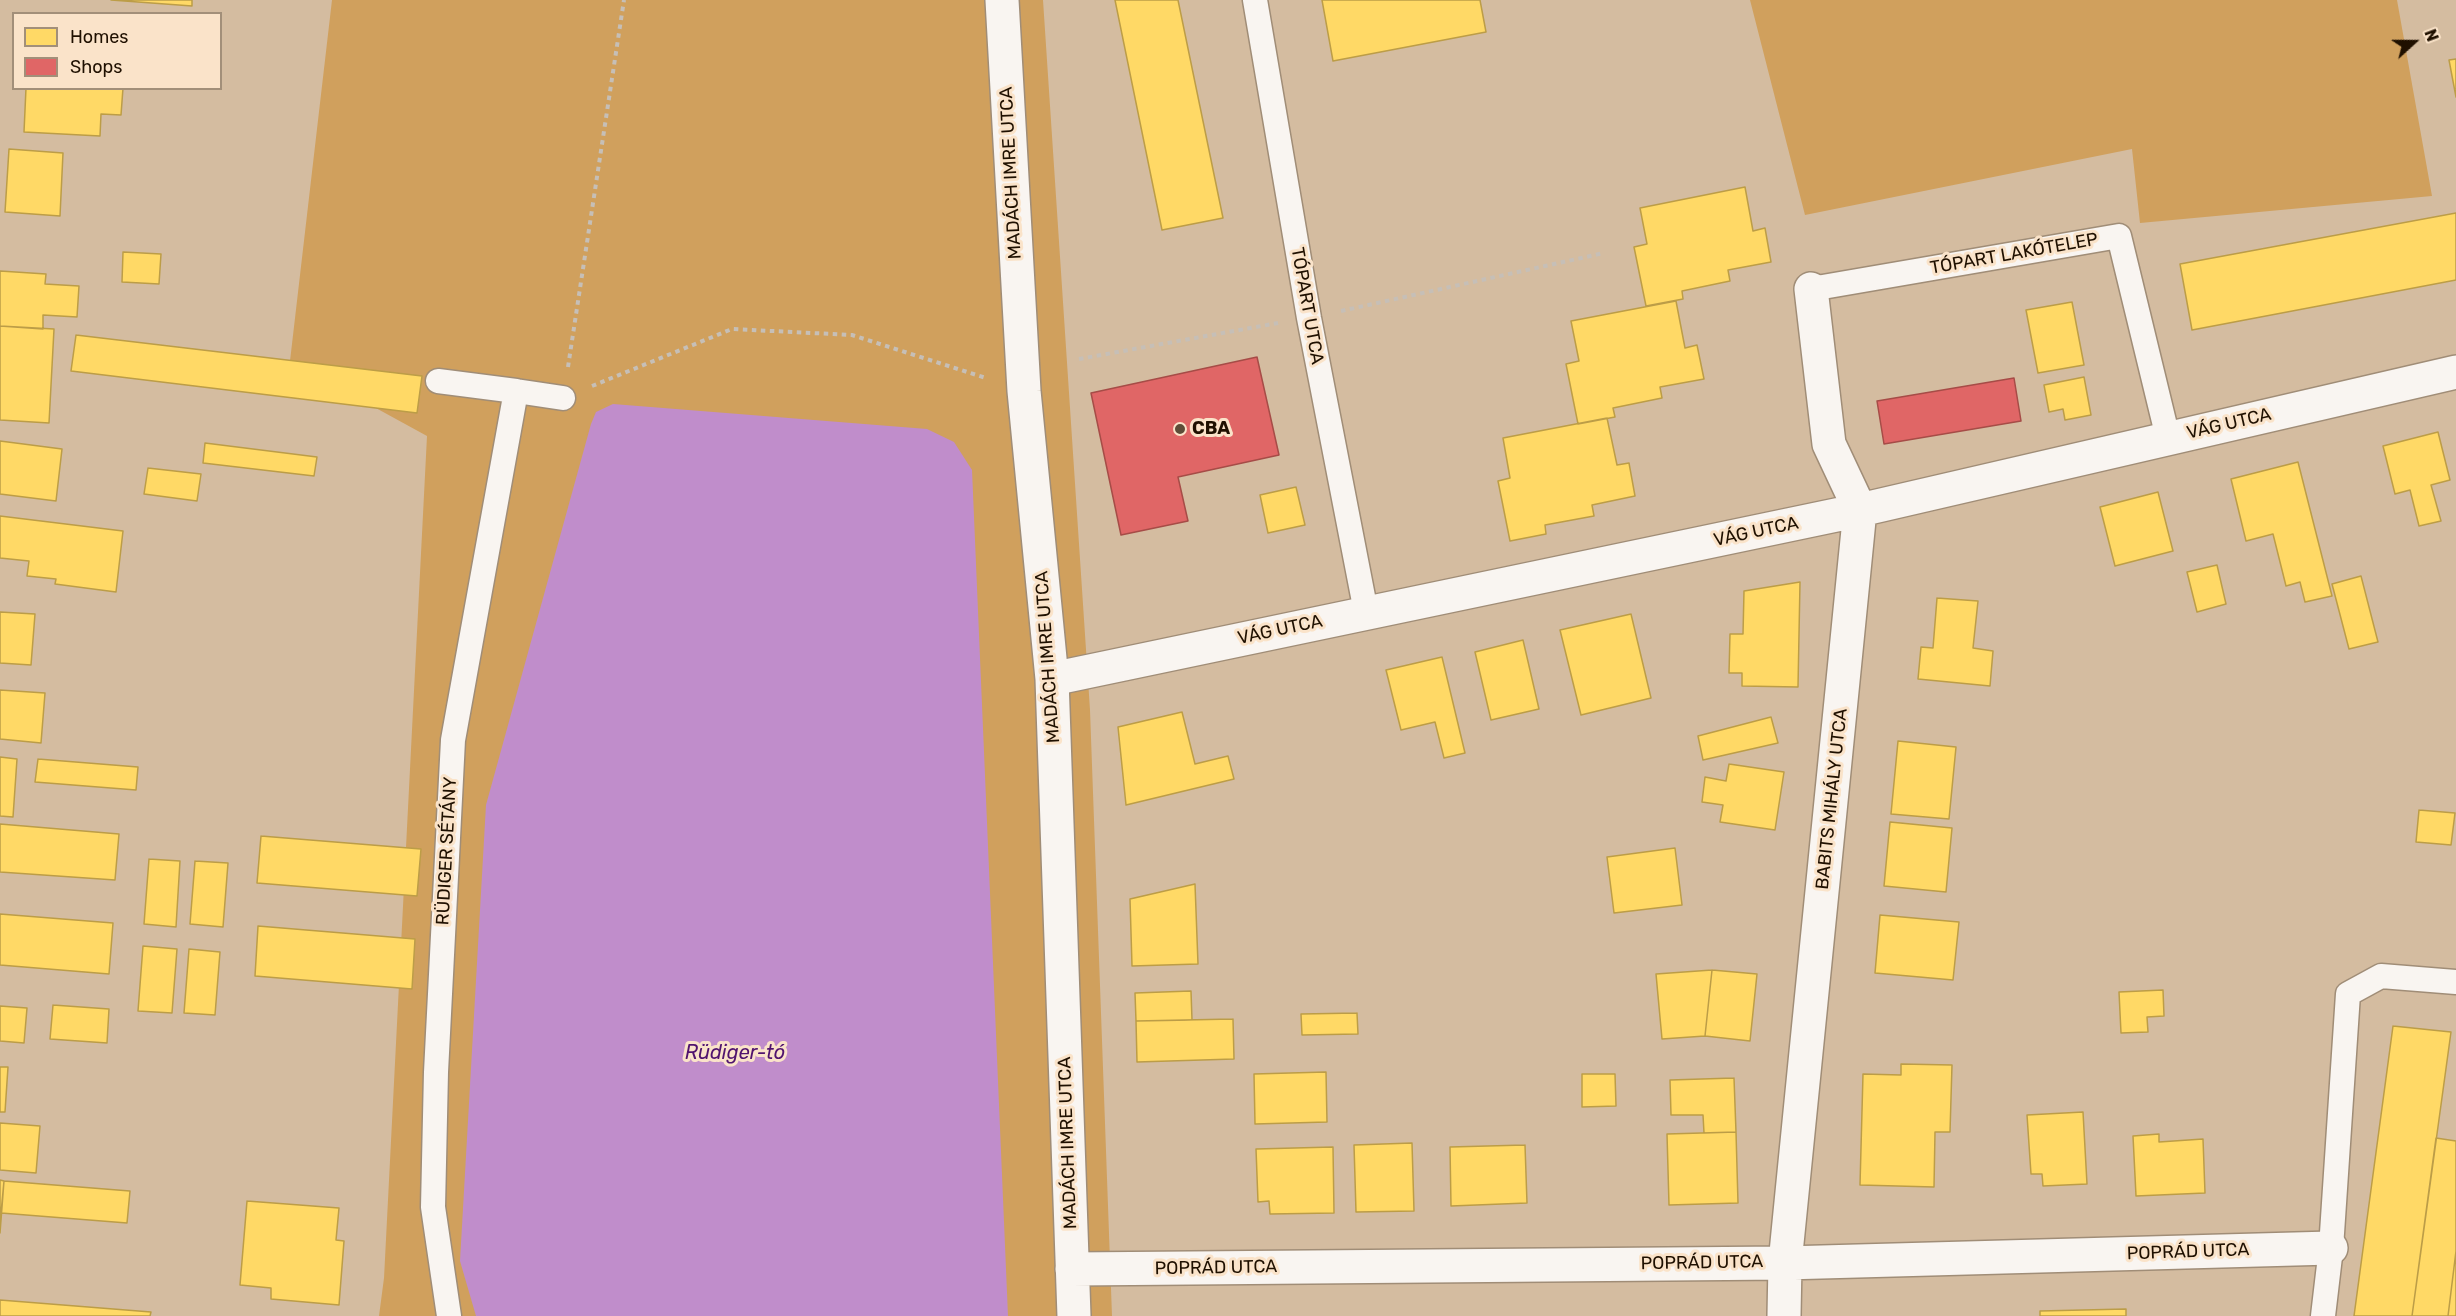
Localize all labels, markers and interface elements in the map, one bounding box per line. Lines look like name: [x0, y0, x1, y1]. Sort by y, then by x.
legend: [12, 12, 222, 90]
north arrow: [2384, 12, 2444, 72]
text: Homes: [70, 26, 128, 48]
text: N: [2420, 27, 2442, 44]
text: Shops: [70, 56, 122, 78]
street label: MADÁCH IMRE UTCA: [996, 86, 1026, 260]
street label: TÓPART LAKÓTELEP: [1928, 229, 2100, 279]
street label: TÓPART UTCA: [1286, 246, 1328, 366]
street label: VÁG UTCA: [2185, 404, 2273, 444]
place label: CBA: [1192, 418, 1230, 440]
marker: CBA: [1173, 422, 1187, 436]
street label: VÁG UTCA: [1712, 512, 1800, 552]
street label: MADÁCH IMRE UTCA: [1031, 570, 1065, 744]
street label: VÁG UTCA: [1236, 610, 1324, 650]
street label: BABITS MIHÁLY UTCA: [1812, 707, 1852, 891]
street label: RÜDIGER SÉTÁNY: [432, 776, 462, 926]
water label: Rüdiger-tó: [685, 1041, 785, 1065]
street label: MADÁCH IMRE UTCA: [1054, 1056, 1082, 1230]
street label: POPRÁD UTCA: [2126, 1239, 2250, 1265]
street label: POPRÁD UTCA: [1640, 1251, 1764, 1275]
street label: POPRÁD UTCA: [1154, 1256, 1278, 1280]

